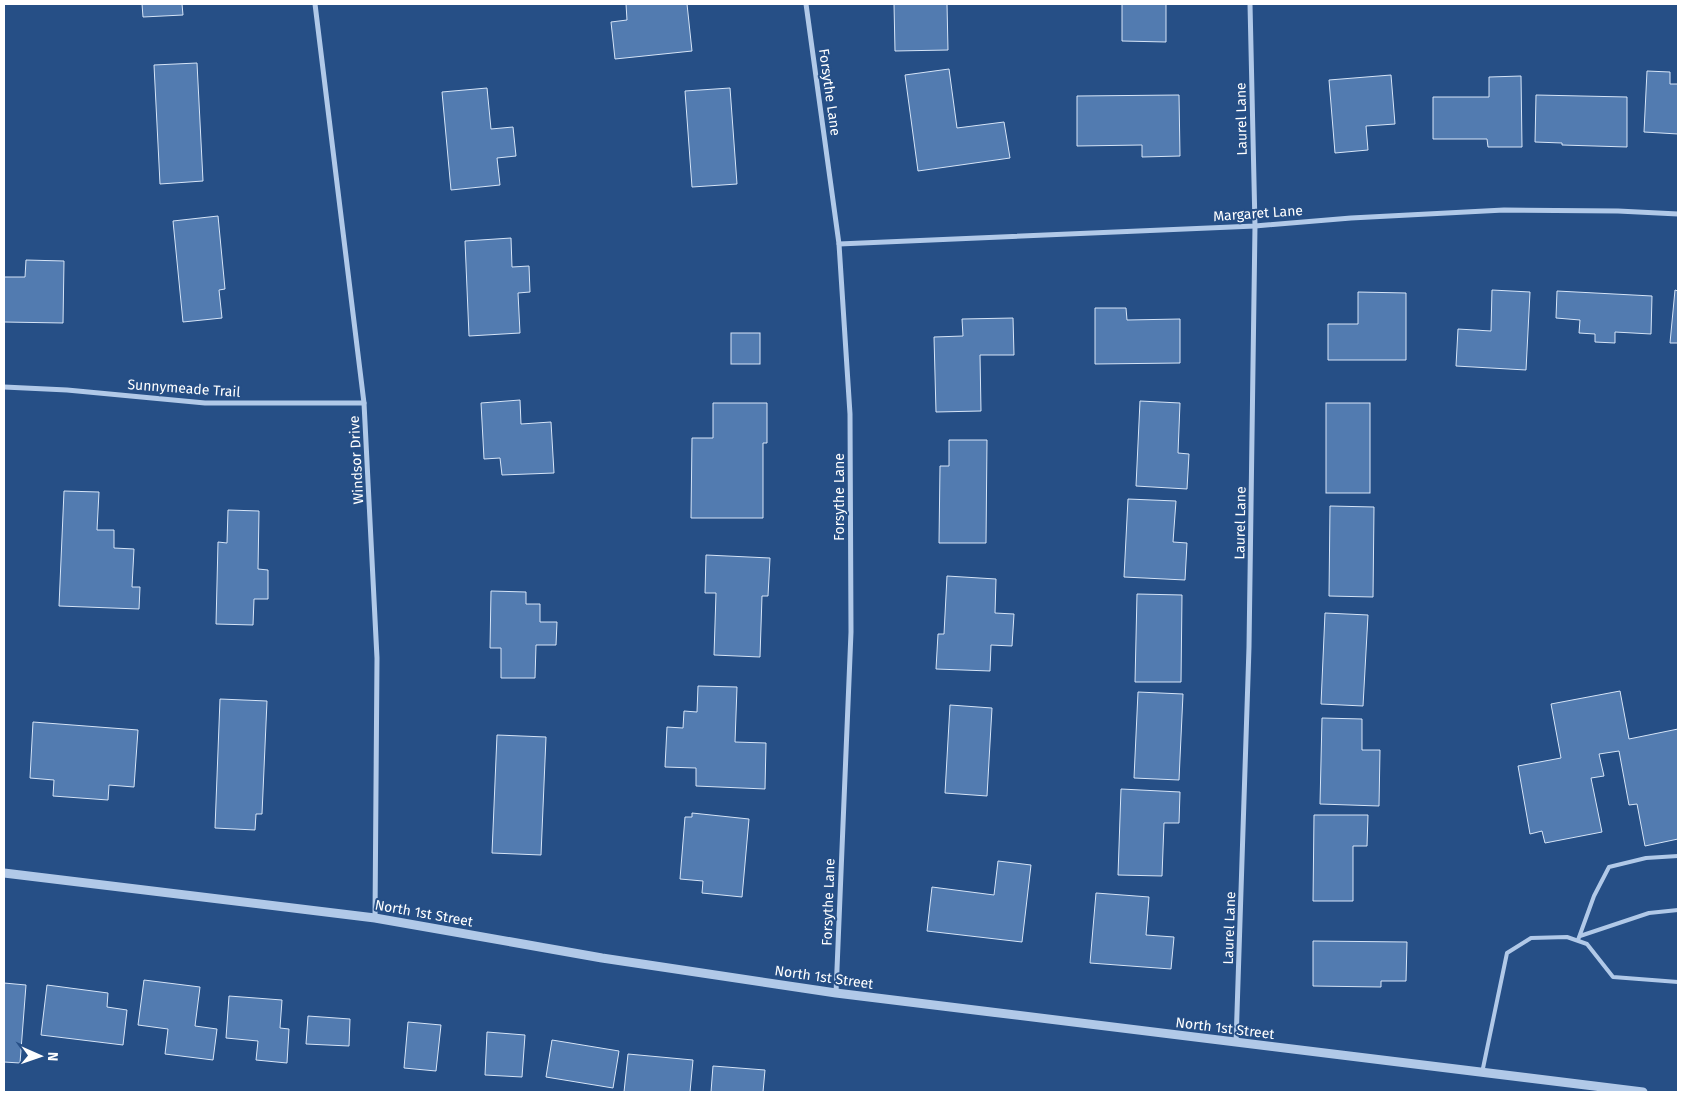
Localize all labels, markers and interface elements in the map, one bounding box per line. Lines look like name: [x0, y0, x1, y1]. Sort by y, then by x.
street label: Forsythe Lane: [815, 47, 844, 137]
street label: Laurel Lane: [1232, 82, 1251, 156]
street label: Margaret Lane: [1213, 202, 1304, 225]
street label: Sunnymeade Trail: [127, 376, 241, 401]
street label: Windsor Drive: [346, 415, 367, 505]
street label: Forsythe Lane: [831, 453, 848, 541]
street label: Laurel Lane: [1231, 486, 1250, 560]
street label: Forsythe Lane: [818, 858, 839, 946]
street label: Laurel Lane: [1220, 891, 1239, 965]
street label: North 1st Street: [373, 896, 475, 931]
street label: North 1st Street: [773, 962, 875, 993]
street label: North 1st Street: [1175, 1014, 1276, 1043]
north arrow: [15, 1031, 65, 1081]
text: N: [44, 1051, 61, 1061]

